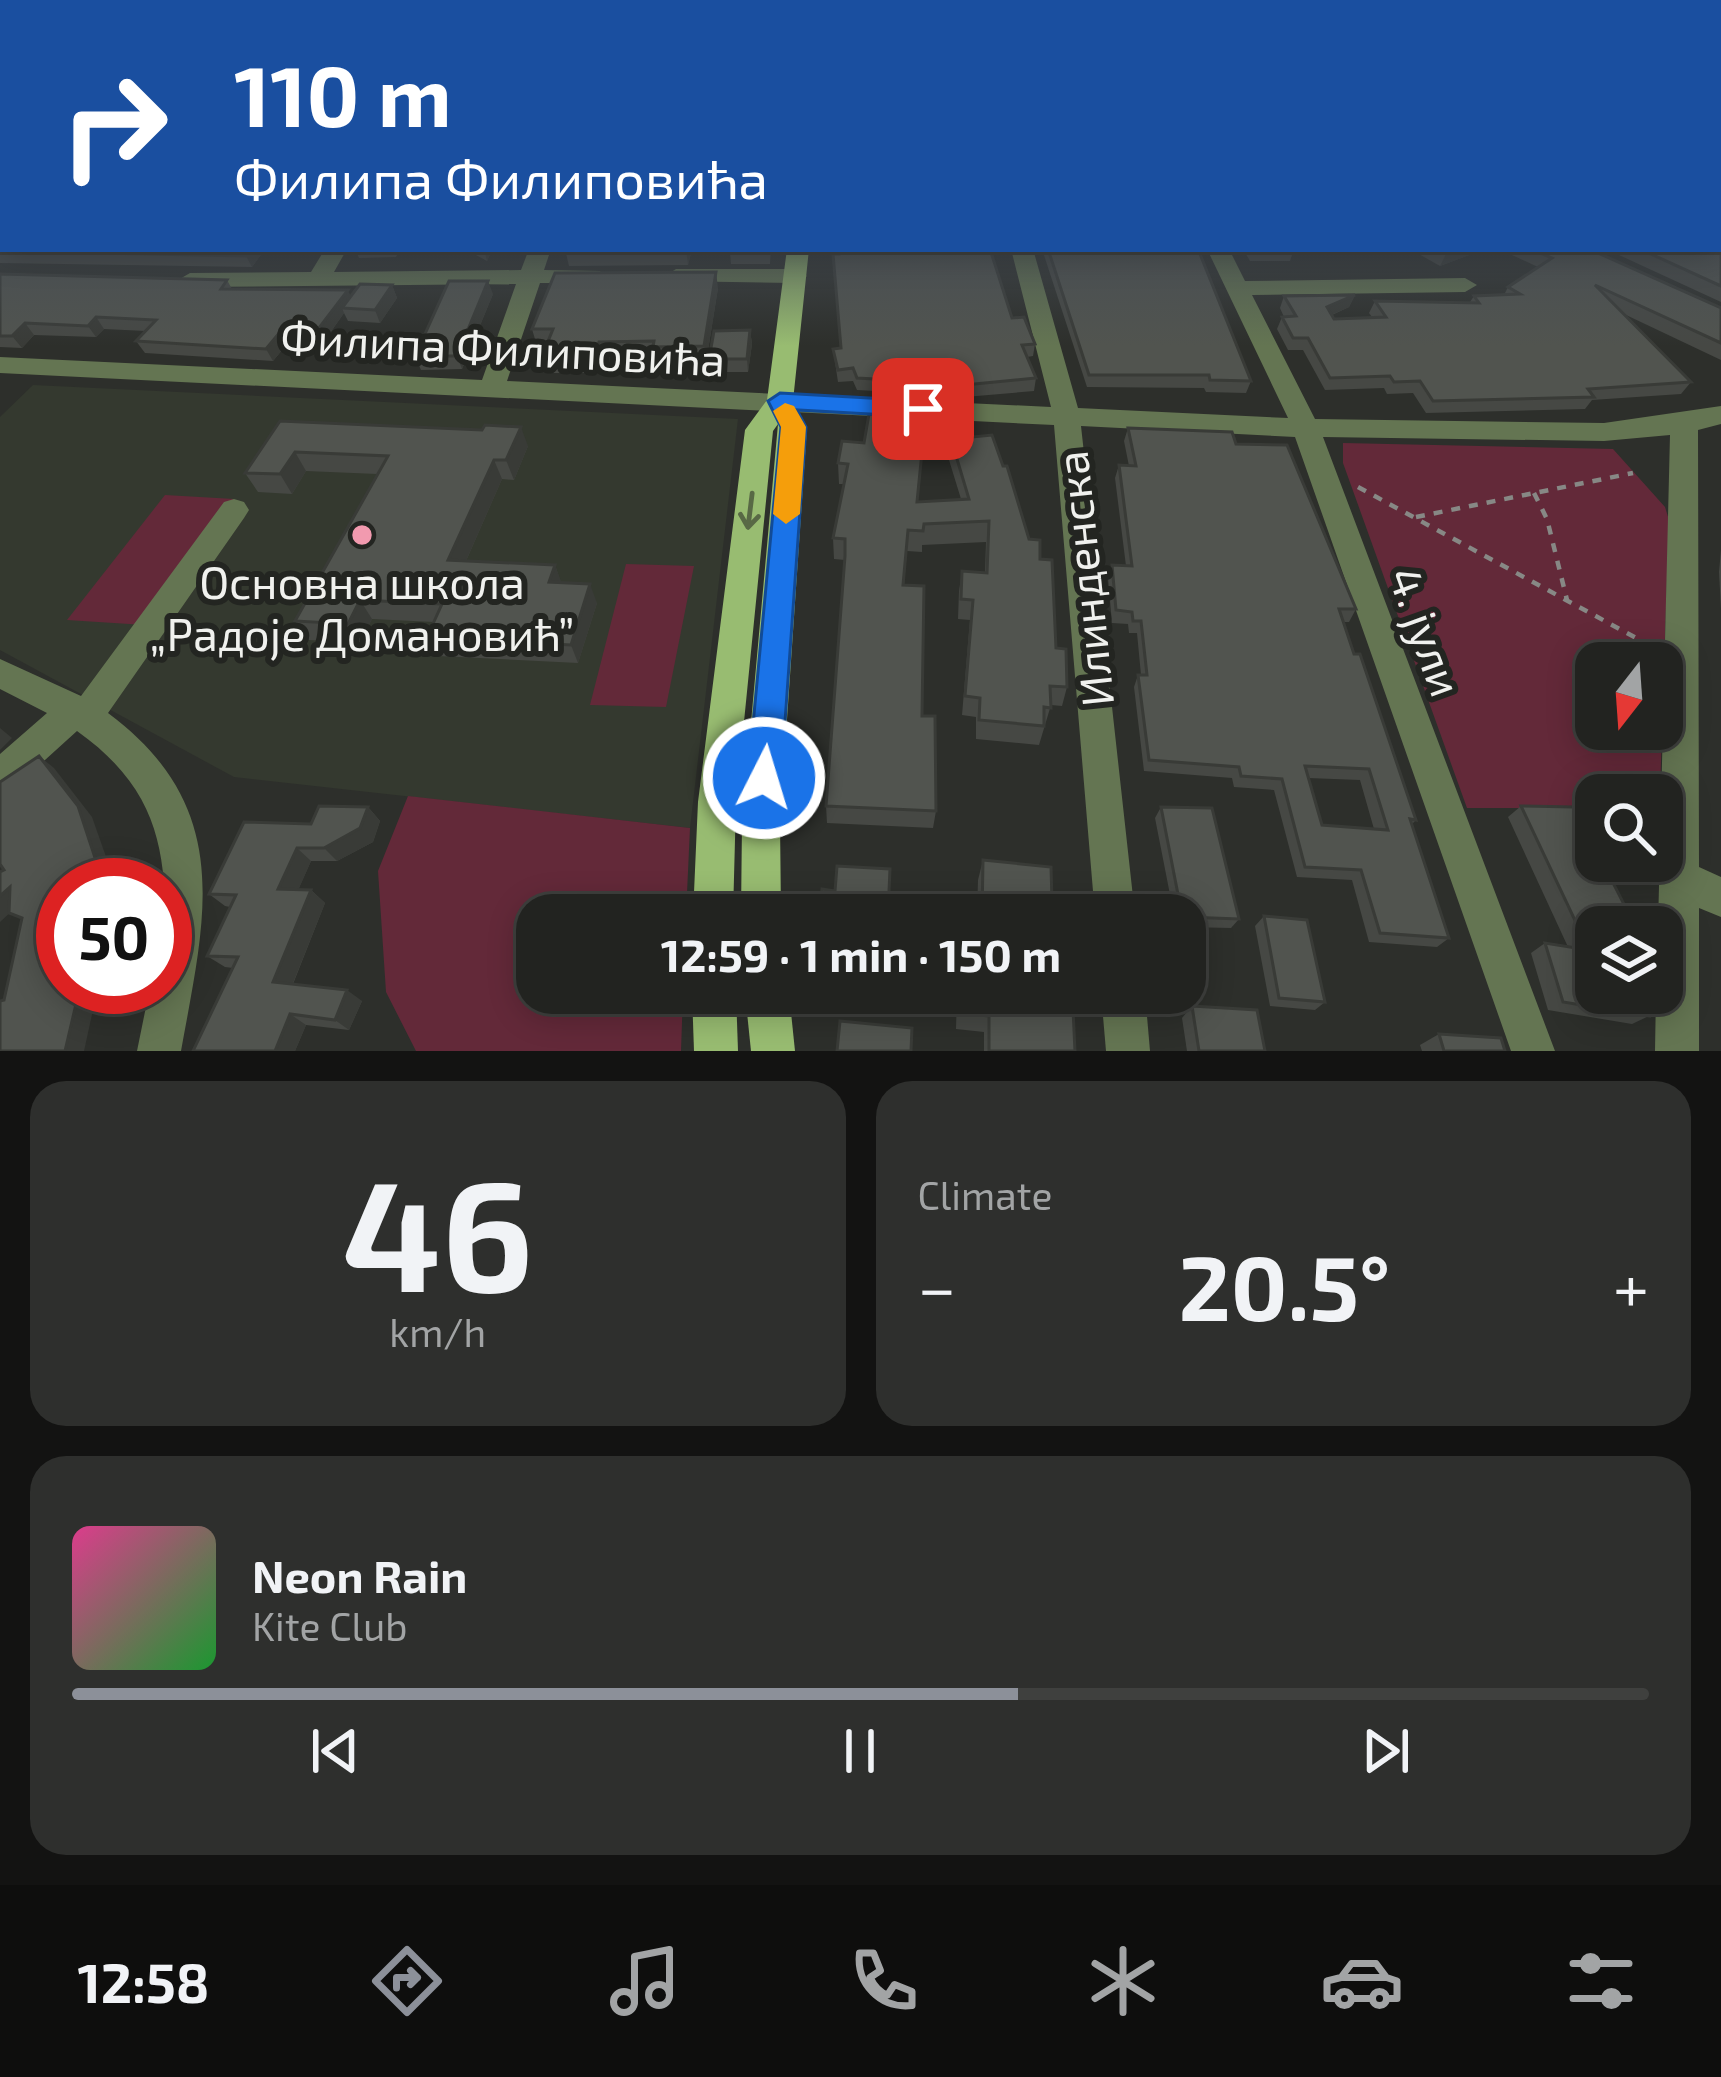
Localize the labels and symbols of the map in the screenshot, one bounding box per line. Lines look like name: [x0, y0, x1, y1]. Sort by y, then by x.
street label: Филипа Филиповића: [279, 308, 727, 386]
pin: [872, 358, 974, 460]
street label: Илинденска: [1043, 448, 1123, 710]
one-way arrow: [738, 491, 761, 530]
marker: Основна школа „Радоје Домановић”: [349, 522, 375, 548]
place label: Основна школа „Радоје Домановић”: [149, 554, 575, 661]
street label: 4. јули: [1378, 559, 1475, 703]
north arrow: [1575, 642, 1683, 750]
position arrow: [701, 715, 827, 841]
speed limit sign: 50: [36, 858, 192, 1014]

